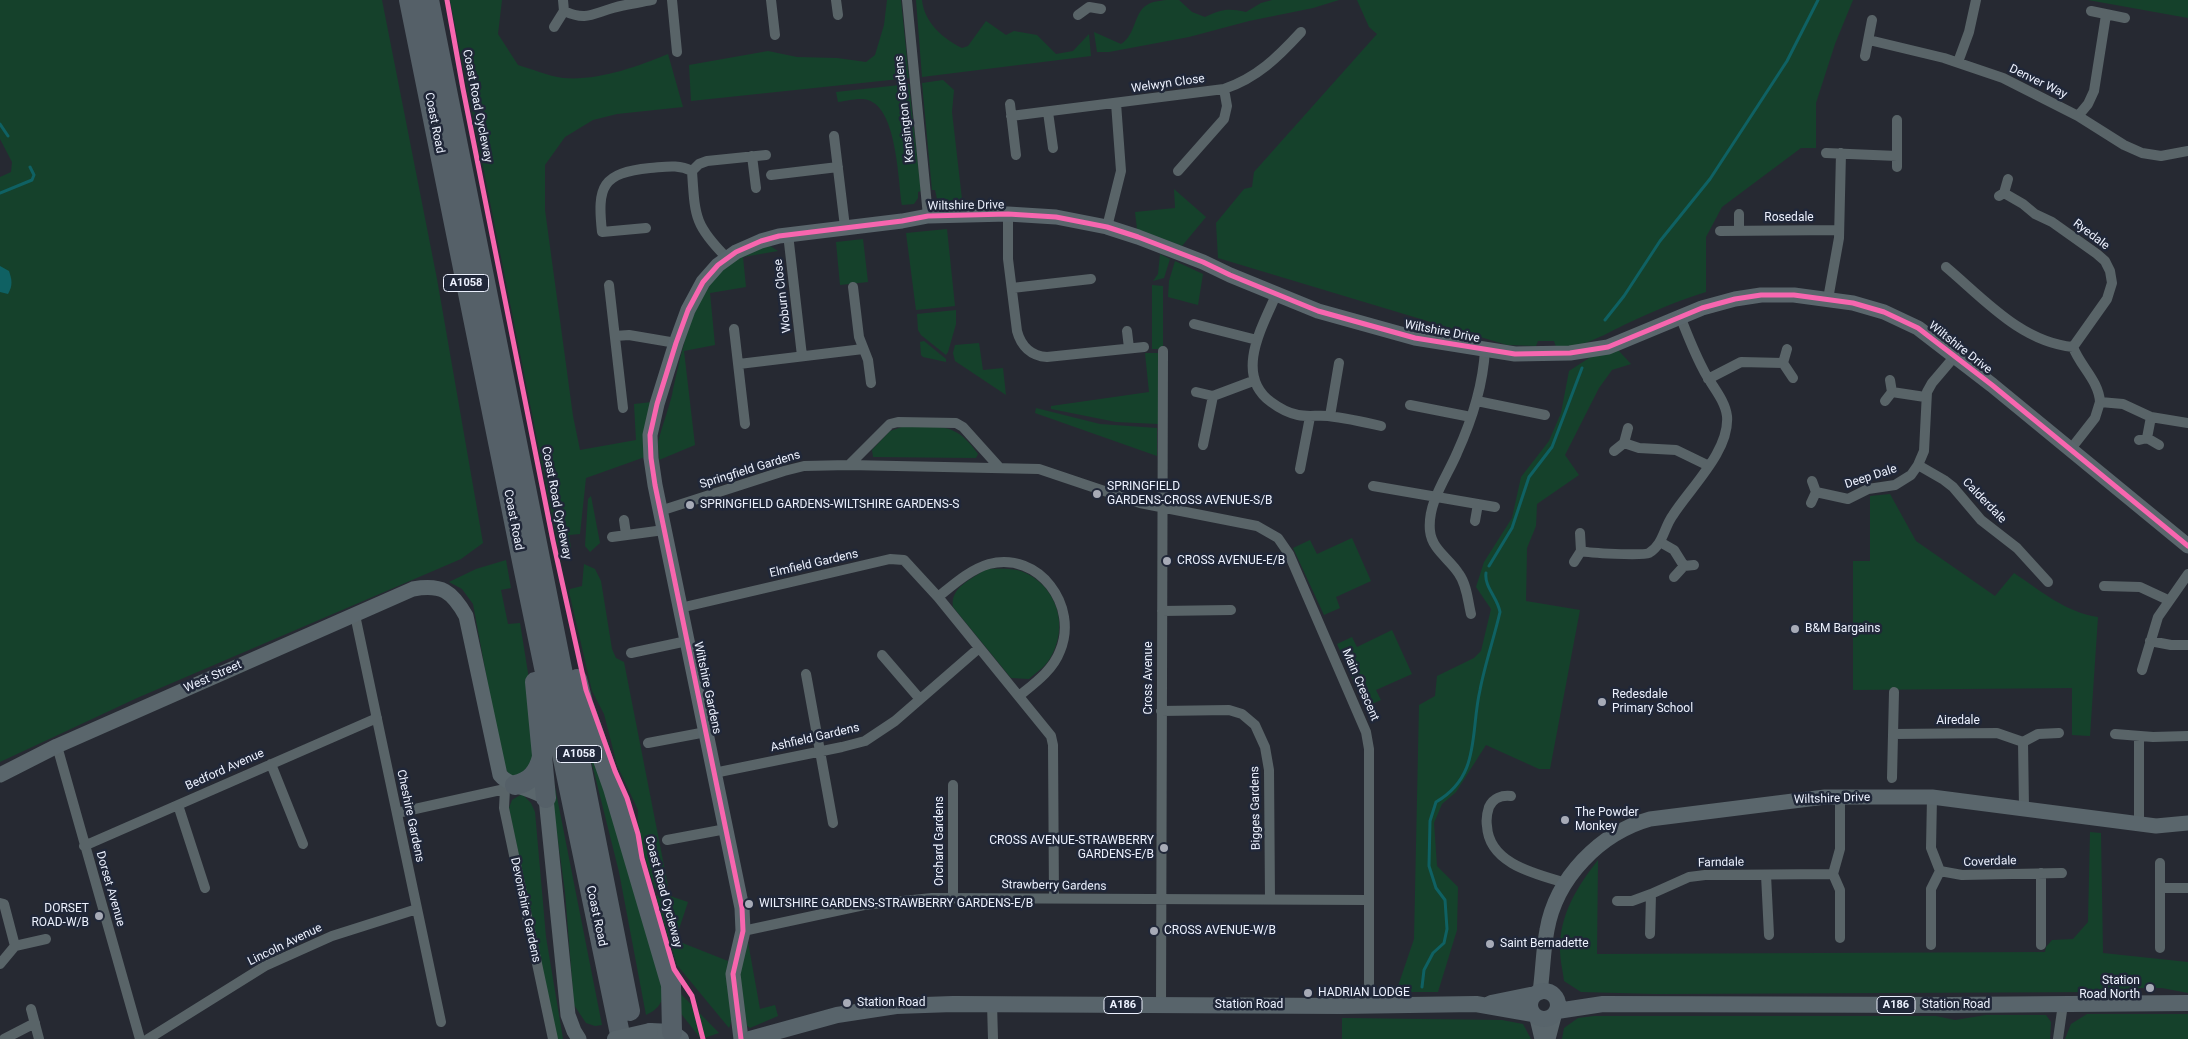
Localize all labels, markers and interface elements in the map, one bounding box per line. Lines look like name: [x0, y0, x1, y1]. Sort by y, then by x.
street label: Coast Road Cycleway: [459, 48, 495, 164]
street label: Kensington Gardens: [892, 55, 918, 163]
street label: Denver Way: [2007, 62, 2069, 102]
street label: Welwyn Close: [1130, 72, 1206, 96]
street label: Coast Road: [421, 91, 447, 155]
street label: Wiltshire Drive: [928, 198, 1004, 214]
street label: Rosedale: [1764, 211, 1814, 225]
street label: Ryedale: [2070, 217, 2112, 253]
street label: Woburn Close: [771, 258, 795, 334]
road number: A1058: [444, 274, 488, 292]
street label: Wiltshire Drive: [1403, 318, 1481, 346]
street label: Wiltshire Drive: [1925, 319, 1995, 377]
street label: Coast Road Cycleway: [538, 445, 574, 561]
street label: Springfield Gardens: [698, 448, 802, 492]
street label: Deep Dale: [1843, 462, 1899, 492]
street label: Calderdale: [1959, 476, 2009, 526]
place label: SPRINGFIELD GARDENS-CROSS AVENUE-S/B: [1107, 480, 1273, 508]
street label: Coast Road: [500, 488, 526, 552]
marker: SPRINGFIELD GARDENS-CROSS AVENUE-S/B: [1091, 488, 1103, 500]
place label: SPRINGFIELD GARDENS-WILTSHIRE GARDENS-S: [700, 498, 959, 512]
marker: SPRINGFIELD GARDENS-WILTSHIRE GARDENS-S: [684, 499, 696, 511]
street label: Elmfield Gardens: [768, 547, 860, 581]
place label: CROSS AVENUE-E/B: [1177, 554, 1285, 568]
marker: CROSS AVENUE-E/B: [1161, 555, 1173, 567]
place label: B&M Bargains: [1805, 622, 1880, 636]
marker: B&M Bargains: [1789, 623, 1801, 635]
street label: Wiltshire Gardens: [690, 641, 724, 735]
street label: Cross Avenue: [1142, 641, 1156, 715]
street label: Main Crescent: [1338, 647, 1382, 723]
street label: West Street: [182, 658, 244, 696]
place label: Redesdale Primary School: [1612, 688, 1693, 716]
marker: Redesdale Primary School: [1596, 696, 1608, 708]
street label: Airedale: [1936, 714, 1980, 728]
street label: Ashfield Gardens: [769, 721, 861, 755]
street label: Bedford Avenue: [183, 746, 267, 794]
road number: A1058: [556, 746, 602, 762]
street label: Bigges Gardens: [1248, 766, 1264, 850]
street label: Cheshire Gardens: [393, 768, 427, 864]
street label: Wiltshire Drive: [1794, 790, 1870, 808]
street label: Orchard Gardens: [933, 796, 947, 886]
place label: The Powder Monkey: [1575, 806, 1639, 834]
marker: The Powder Monkey: [1559, 814, 1571, 826]
place label: CROSS AVENUE-STRAWBERRY GARDENS-E/B: [989, 834, 1154, 862]
street label: Coast Road Cycleway: [641, 835, 685, 949]
marker: CROSS AVENUE-STRAWBERRY GARDENS-E/B: [1158, 842, 1170, 854]
street label: Dorset Avenue: [92, 850, 128, 928]
street label: Coverdale: [1963, 854, 2017, 870]
street label: Farndale: [1698, 855, 1744, 871]
street label: Devonshire Gardens: [507, 856, 543, 964]
street label: Strawberry Gardens: [1001, 878, 1107, 894]
street label: Coast Road: [583, 884, 609, 948]
place label: WILTSHIRE GARDENS-STRAWBERRY GARDENS-E/B: [759, 897, 1033, 911]
marker: WILTSHIRE GARDENS-STRAWBERRY GARDENS-E/B: [743, 898, 755, 910]
place label: DORSET ROAD-W/B: [31, 902, 89, 930]
marker: DORSET ROAD-W/B: [93, 910, 105, 922]
street label: Lincoln Avenue: [245, 921, 325, 969]
place label: CROSS AVENUE-W/B: [1164, 924, 1276, 938]
marker: CROSS AVENUE-W/B: [1148, 925, 1160, 937]
place label: Saint Bernadette: [1500, 937, 1589, 951]
marker: Saint Bernadette: [1484, 938, 1496, 950]
place label: Station Road North: [2079, 974, 2140, 1002]
marker: Station Road North: [2144, 982, 2156, 994]
place label: HADRIAN LODGE: [1318, 986, 1410, 1000]
marker: HADRIAN LODGE: [1302, 987, 1314, 999]
place label: Station Road: [857, 996, 925, 1010]
road number: A186: [1104, 996, 1142, 1014]
road number: A186: [1877, 996, 1915, 1014]
marker: Station Road: [841, 997, 853, 1009]
street label: Station Road: [1215, 998, 1283, 1012]
street label: Station Road: [1922, 998, 1990, 1012]

